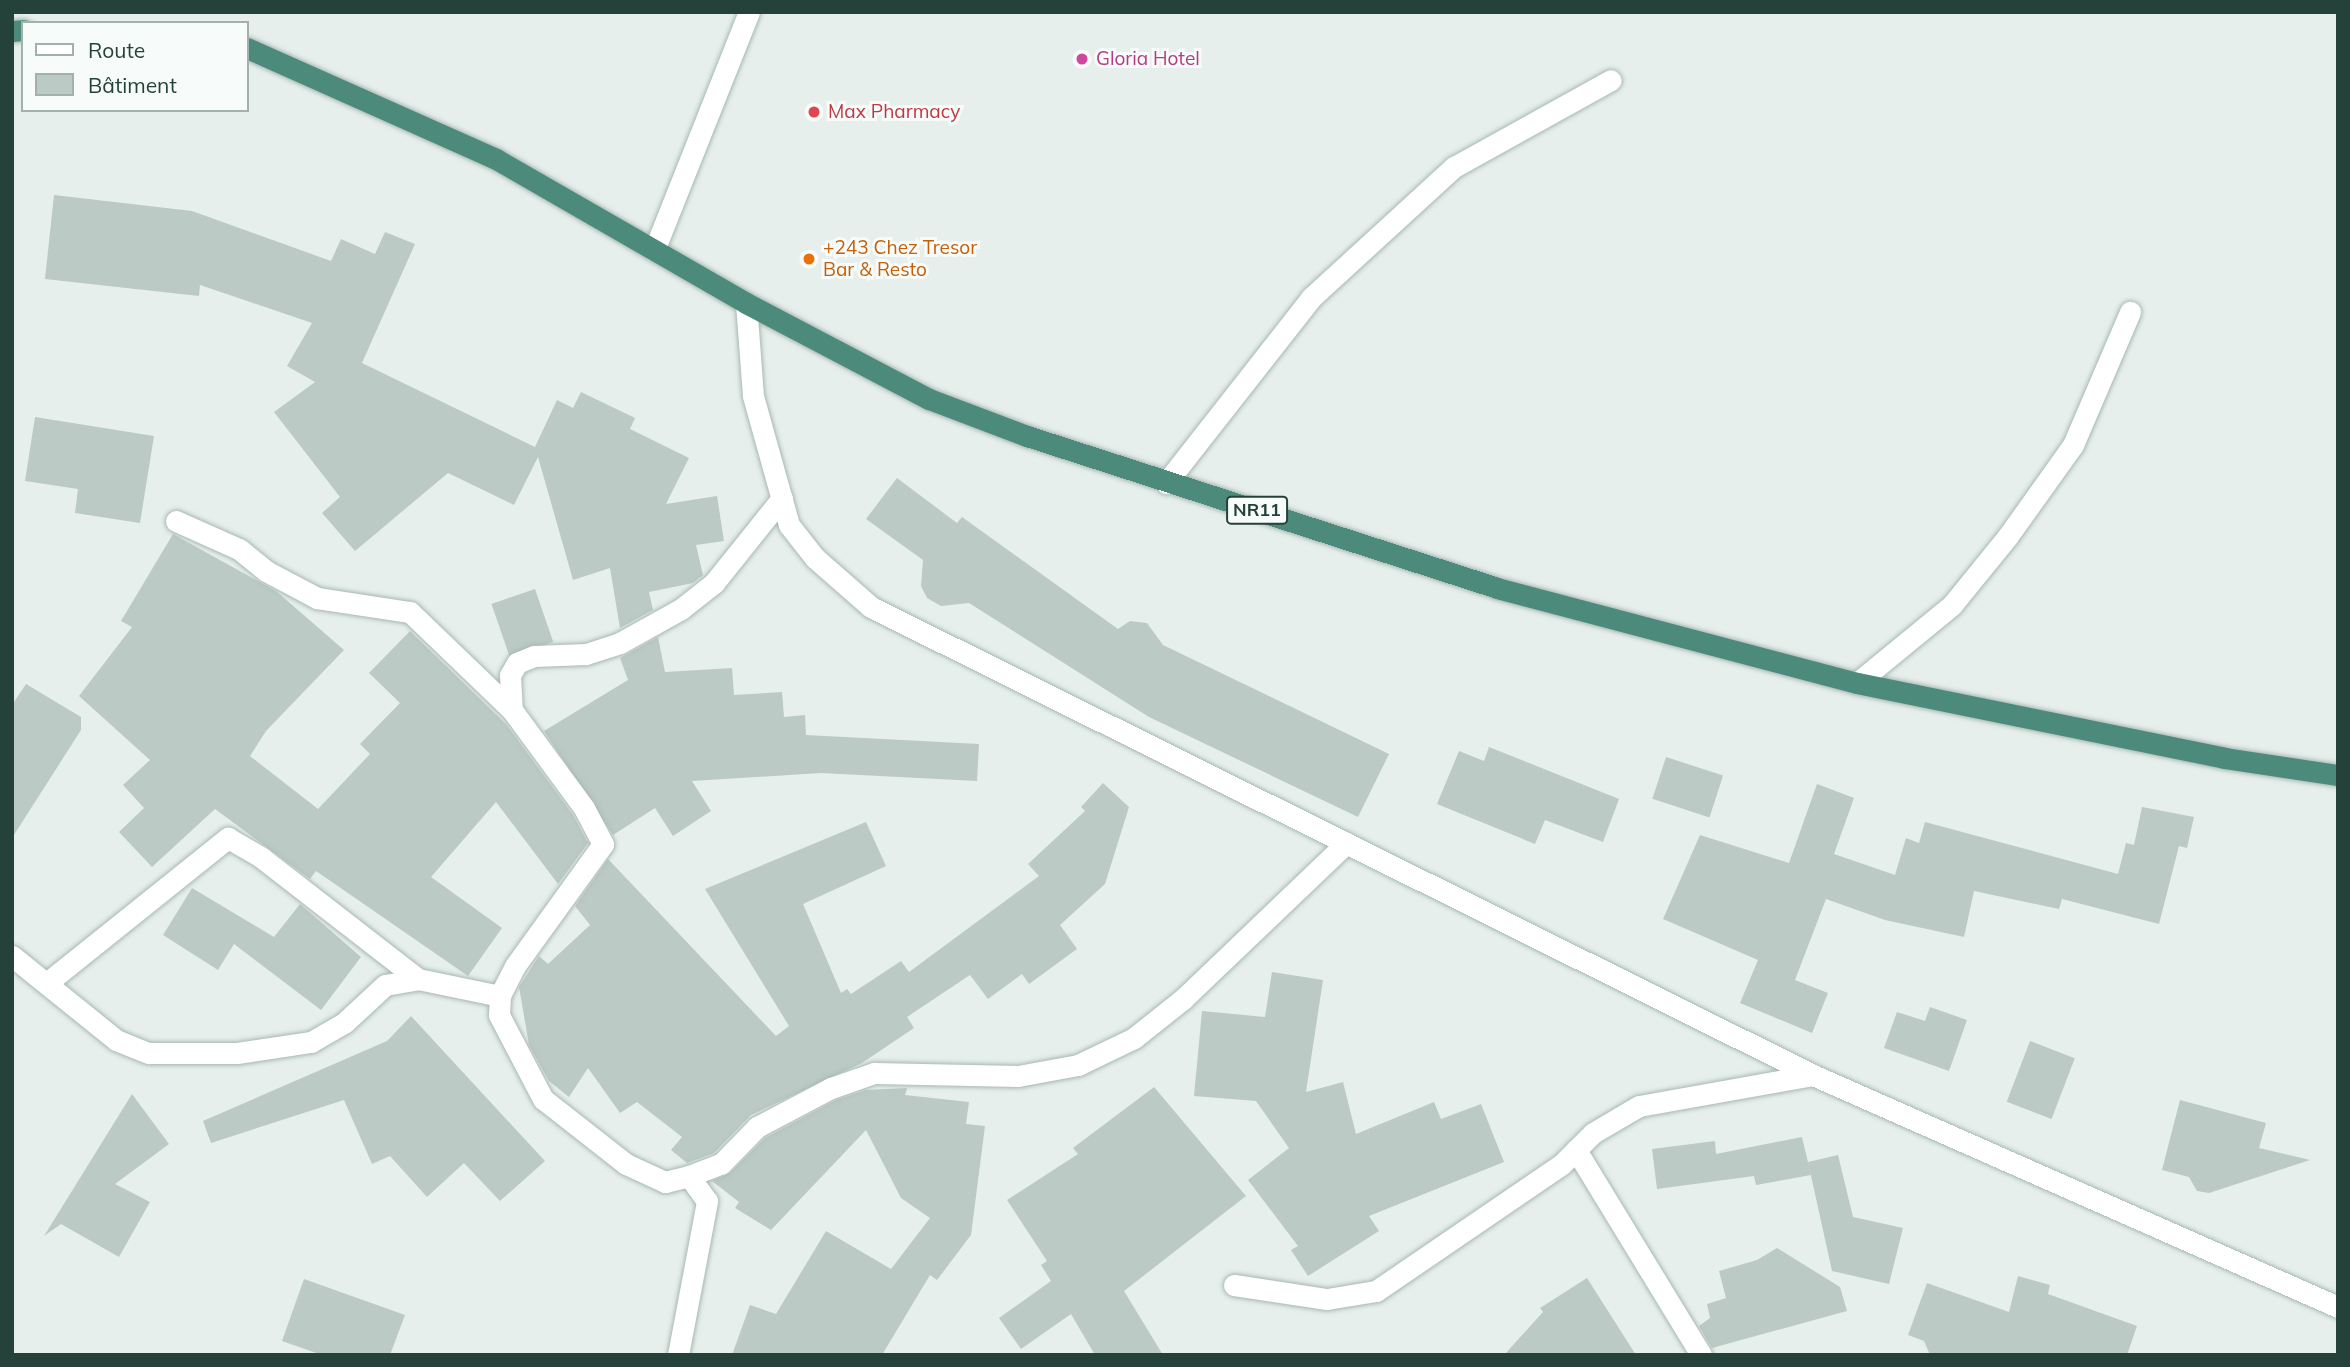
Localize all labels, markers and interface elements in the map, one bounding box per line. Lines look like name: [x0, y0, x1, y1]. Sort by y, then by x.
legend: [21, 21, 248, 112]
text: Route: [88, 37, 145, 63]
place label: Gloria Hotel: [1096, 48, 1200, 70]
marker: Gloria Hotel: [1074, 51, 1090, 67]
text: Bâtiment: [88, 72, 177, 98]
place label: Max Pharmacy: [828, 101, 960, 123]
marker: Max Pharmacy: [806, 104, 822, 120]
place label: +243 Chez Tresor Bar & Resto: [823, 237, 977, 281]
marker: +243 Chez Tresor Bar & Resto: [801, 251, 817, 267]
road number: NR11: [1226, 496, 1288, 524]

